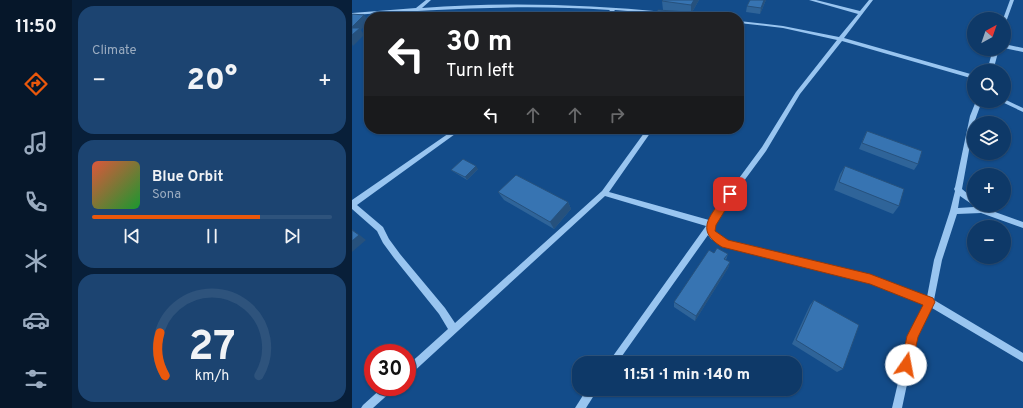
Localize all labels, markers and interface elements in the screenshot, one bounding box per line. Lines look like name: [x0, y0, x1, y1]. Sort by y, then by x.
north arrow: [967, 12, 1011, 56]
map controls: [967, 12, 1011, 264]
text: 11:50: [15, 16, 57, 39]
text: 30 m: [446, 25, 512, 61]
icon: left: [380, 28, 432, 80]
text: Climate: [92, 43, 137, 59]
text: Turn left: [446, 60, 514, 83]
text: 20°: [187, 63, 237, 100]
button: search: [967, 64, 1011, 108]
text: −: [92, 68, 106, 95]
text: +: [318, 68, 332, 95]
icon: directions: [22, 70, 50, 98]
icon: left: [480, 104, 502, 126]
icon: ahead: [522, 104, 544, 126]
icon: ahead: [564, 104, 586, 126]
icon: right: [606, 104, 628, 126]
button: layers: [967, 116, 1011, 160]
icon: music: [22, 129, 50, 157]
text: Blue Orbit: [152, 168, 223, 187]
button: +: [967, 168, 1011, 212]
pin: [713, 177, 747, 211]
icon: arrive: [719, 183, 741, 205]
text: Sona: [152, 187, 181, 203]
icon: phone: [22, 188, 50, 216]
button: −: [967, 220, 1011, 264]
icon: previous: [121, 225, 143, 247]
icon: pause: [201, 225, 223, 247]
icon: next: [281, 225, 303, 247]
icon: climate: [22, 247, 50, 275]
icon: car: [22, 306, 50, 334]
text: 27: [188, 322, 236, 375]
speed limit sign: 30: [364, 344, 416, 396]
position arrow: [885, 344, 927, 386]
icon: filters: [22, 365, 50, 393]
text: 11:51 · 1 min · 140 m: [624, 366, 750, 385]
text: km/h: [195, 367, 229, 385]

